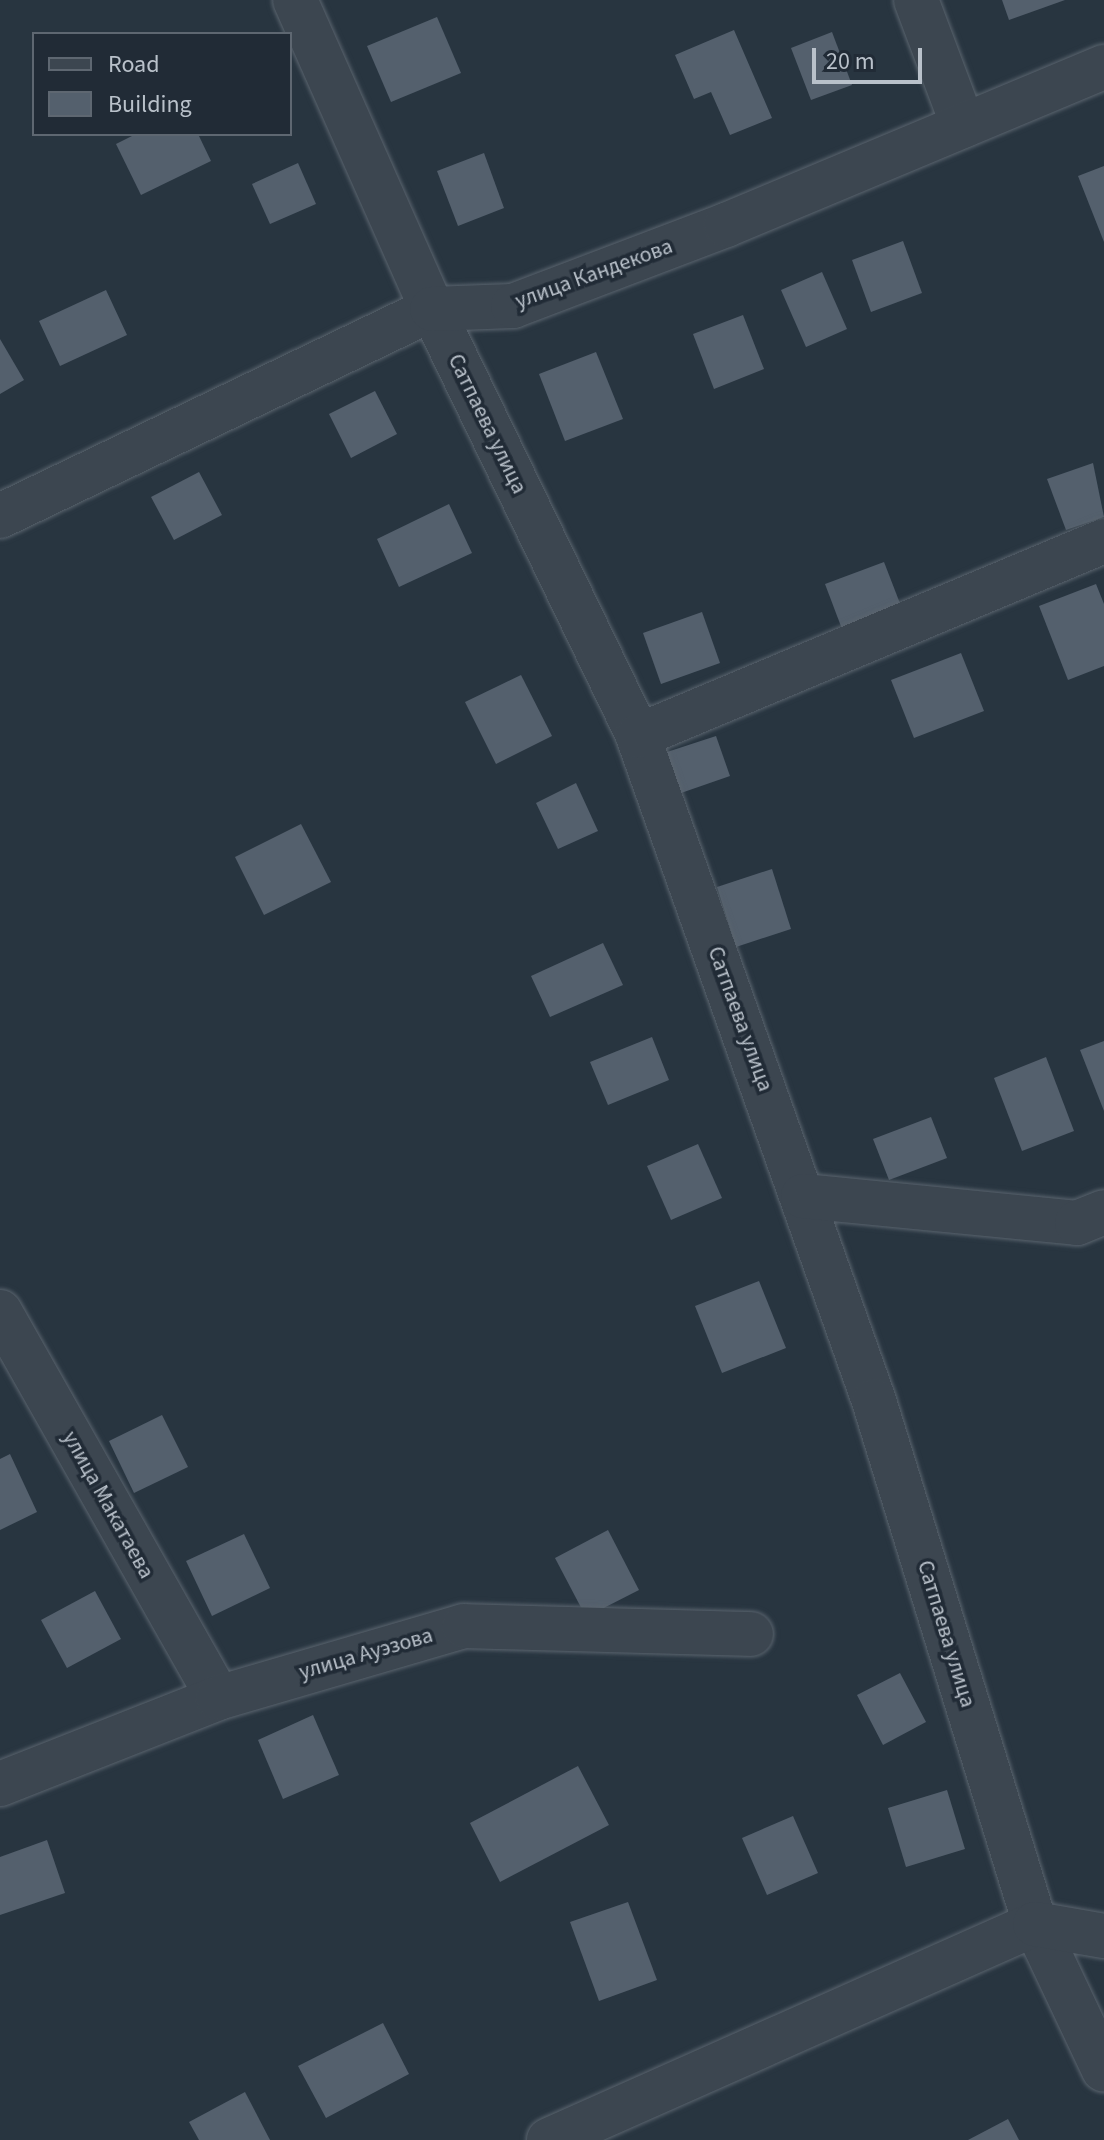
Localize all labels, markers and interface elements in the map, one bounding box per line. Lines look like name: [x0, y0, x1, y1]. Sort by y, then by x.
legend: [32, 32, 292, 136]
scale bar: [816, 32, 926, 82]
text: 20 m: [826, 44, 875, 79]
text: Road: [108, 47, 160, 82]
text: Building: [108, 87, 192, 122]
street label: улица Кандекова: [512, 233, 676, 315]
street label: Сатпаева улица: [442, 350, 532, 498]
street label: Сатпаева улица: [702, 943, 778, 1095]
street label: улица Макатаева: [57, 1427, 159, 1583]
street label: Сатпаева улица: [911, 1557, 981, 1711]
street label: улица Ауэзова: [296, 1622, 436, 1686]

